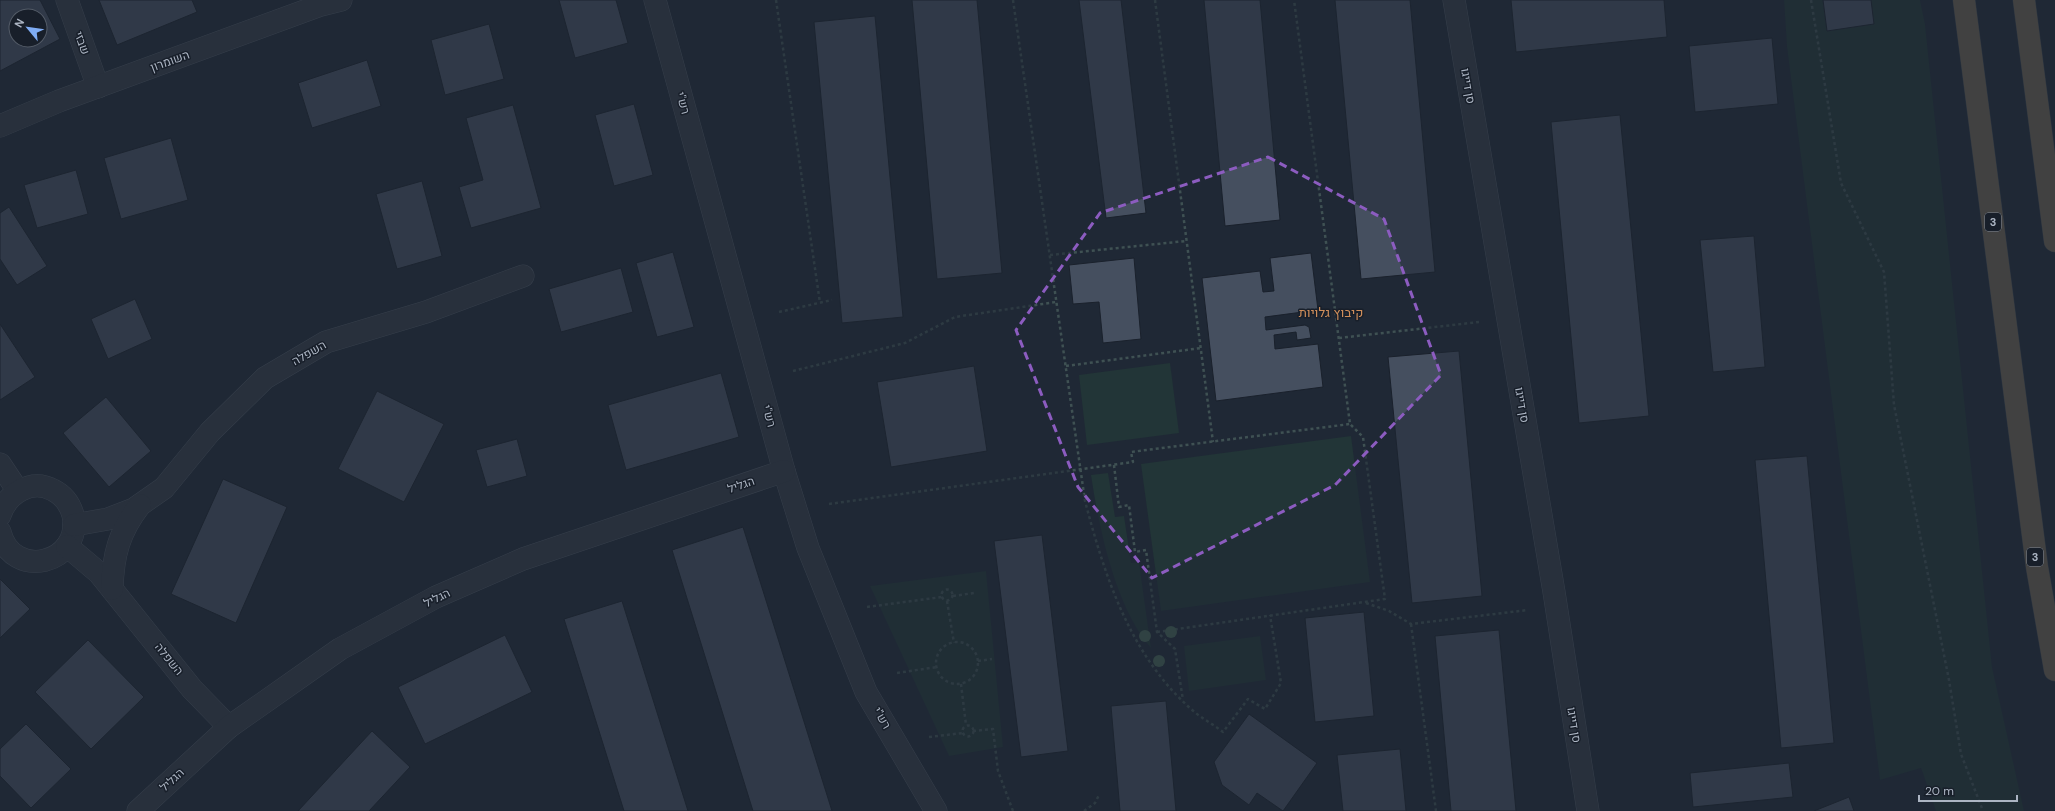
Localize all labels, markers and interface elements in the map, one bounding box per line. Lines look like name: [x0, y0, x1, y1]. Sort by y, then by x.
north arrow: [8, 8, 48, 48]
text: N: [11, 16, 27, 30]
street label: שבזי: [70, 29, 94, 57]
street label: השומרון: [148, 47, 192, 75]
street label: סן דייגו: [1457, 67, 1479, 105]
street label: רש"י: [672, 90, 694, 116]
road number: 3: [1985, 213, 2001, 231]
district label: קיבוץ גלויות: [1299, 304, 1363, 321]
street label: השפלה: [289, 337, 329, 369]
street label: סן דייגו: [1511, 386, 1533, 424]
street label: רש"י: [758, 403, 780, 429]
street label: הגליל: [725, 473, 757, 497]
road number: 3: [2027, 548, 2043, 566]
street label: הגליל: [421, 585, 453, 611]
street label: השפלה: [151, 639, 187, 679]
street label: רש"י: [869, 704, 895, 732]
street label: סן דייגו: [1563, 706, 1585, 744]
street label: הגליל: [156, 765, 188, 795]
scale bar: [1919, 777, 2017, 803]
text: 20 m: [1925, 783, 1954, 799]

